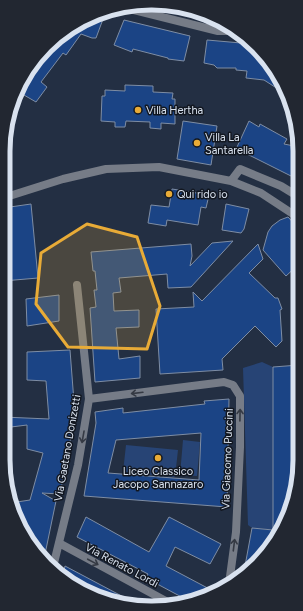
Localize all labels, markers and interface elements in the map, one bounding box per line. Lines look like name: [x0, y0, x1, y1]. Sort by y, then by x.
place label: Villa Hertha: [146, 104, 203, 117]
marker: Villa Hertha: [133, 105, 143, 115]
place label: Villa La Santarella: [205, 131, 253, 157]
marker: Villa La Santarella: [192, 138, 202, 148]
place label: Qui rido io: [177, 188, 228, 201]
marker: Qui rido io: [164, 189, 174, 199]
one-way arrow: [131, 389, 144, 397]
street label: Via Gaetano Donizetti: [52, 394, 83, 503]
street label: Via Giacomo Puccini: [219, 408, 236, 510]
one-way arrow: [236, 409, 244, 422]
one-way arrow: [78, 430, 86, 443]
marker: Liceo Classico Jacopo Sannazaro: [153, 453, 163, 463]
place label: Liceo Classico Jacopo Sannazaro: [113, 465, 203, 491]
one-way arrow: [230, 539, 238, 552]
street label: Via Renato Lordi: [83, 541, 161, 590]
one-way arrow: [87, 559, 99, 566]

